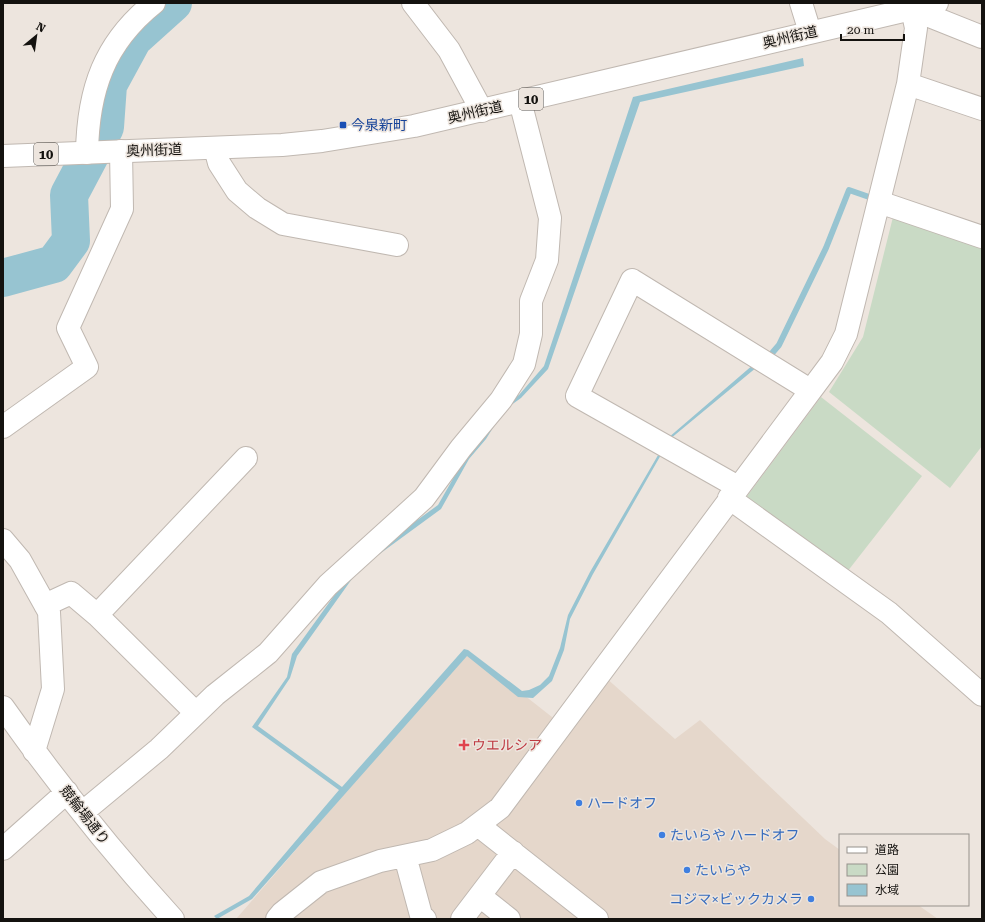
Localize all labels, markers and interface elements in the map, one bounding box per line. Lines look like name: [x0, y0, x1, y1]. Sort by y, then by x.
north arrow: [16, 16, 56, 56]
scale bar: [841, 16, 904, 42]
text: N: [34, 20, 48, 36]
street label: 奥州街道: [761, 23, 819, 51]
text: 20 m: [847, 23, 874, 37]
road number: 10: [519, 88, 543, 110]
street label: 奥州街道: [446, 98, 504, 126]
place label: 今泉新町: [351, 117, 407, 133]
marker: 今泉新町: [338, 120, 348, 130]
street label: 奥州街道: [126, 141, 182, 159]
road number: 10: [34, 143, 58, 165]
place label: ウエルシア: [472, 737, 542, 753]
marker: ウエルシア: [459, 740, 469, 750]
street label: 競輪場通り: [57, 782, 113, 848]
place label: ハードオフ: [587, 795, 657, 811]
marker: ハードオフ: [574, 798, 584, 808]
place label: たいらや ハードオフ: [670, 827, 800, 843]
marker: たいらや ハードオフ: [657, 830, 667, 840]
legend: [839, 834, 969, 906]
text: 道路: [875, 843, 899, 857]
place label: たいらや: [695, 862, 751, 878]
text: 公園: [875, 863, 899, 877]
marker: たいらや: [682, 865, 692, 875]
text: 水域: [875, 883, 899, 897]
place label: コジマ×ビックカメラ: [669, 891, 803, 907]
marker: コジマ×ビックカメラ: [806, 894, 816, 904]

